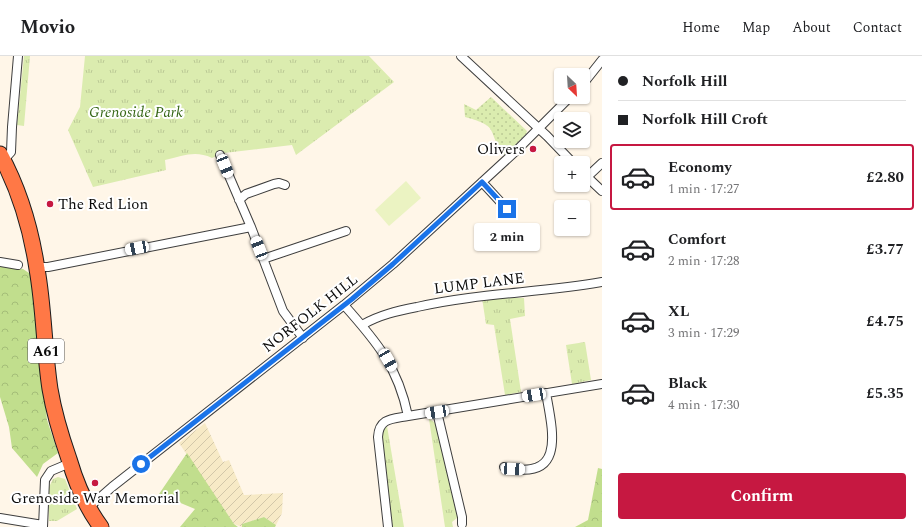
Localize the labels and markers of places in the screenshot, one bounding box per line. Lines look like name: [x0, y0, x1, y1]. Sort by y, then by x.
place label: Olivers: [477, 138, 525, 161]
marker: Olivers: [528, 144, 538, 154]
place label: The Red Lion: [58, 193, 148, 216]
marker: The Red Lion: [45, 199, 55, 209]
marker: Grenoside War Memorial: [90, 478, 100, 488]
place label: Grenoside War Memorial: [11, 487, 179, 510]

